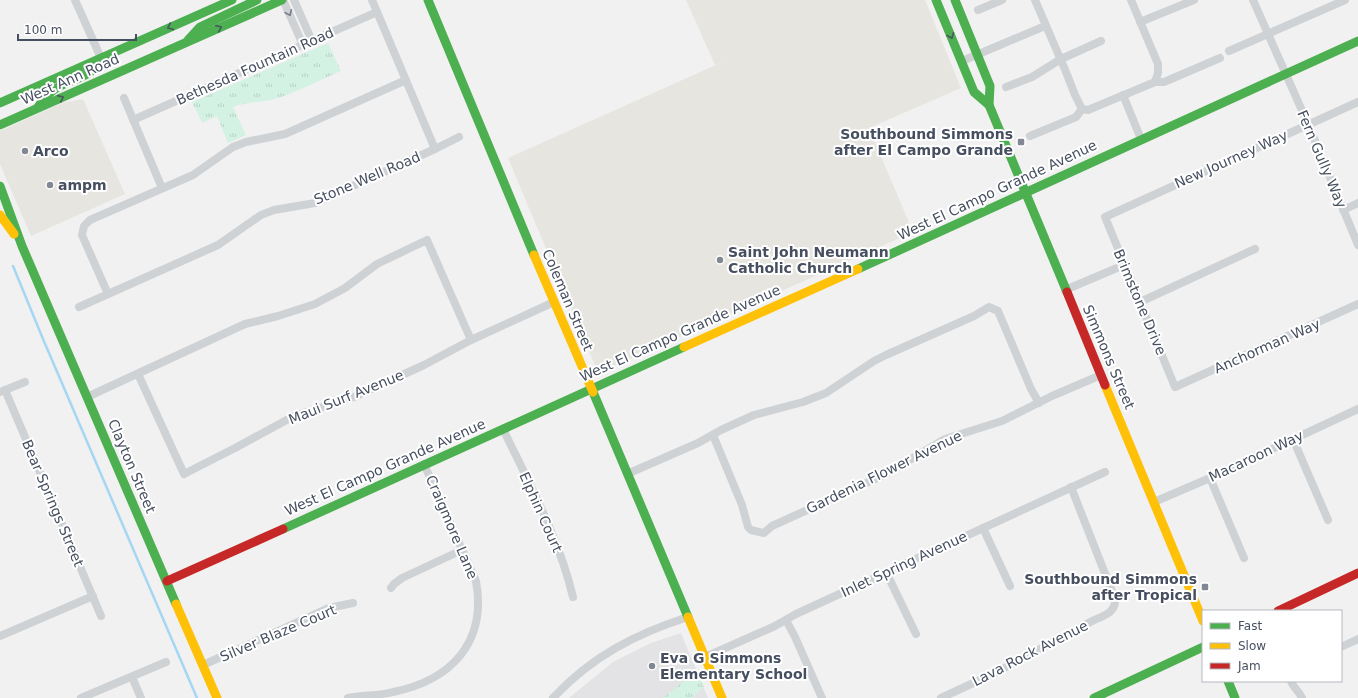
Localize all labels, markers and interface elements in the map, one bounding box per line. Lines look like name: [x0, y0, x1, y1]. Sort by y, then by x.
one-way arrow: [284, 9, 292, 16]
scale bar: [18, 16, 136, 42]
one-way arrow: [167, 22, 175, 30]
text: 100 m: [24, 23, 62, 37]
street label: Bethesda Fountain Road: [174, 24, 336, 108]
one-way arrow: [215, 25, 222, 33]
one-way arrow: [946, 31, 954, 39]
street label: West Ann Road: [18, 50, 122, 108]
one-way arrow: [57, 95, 65, 103]
street label: Fern Gully Way: [1294, 108, 1350, 210]
place label: Southbound Simmons after El Campo Grande: [834, 126, 1013, 158]
street label: New Journey Way: [1172, 127, 1290, 191]
street label: West El Campo Grande Avenue: [895, 137, 1099, 243]
marker: Southbound Simmons after El Campo Grande: [1016, 137, 1026, 147]
place label: Arco: [33, 143, 69, 159]
marker: Arco: [20, 146, 30, 156]
street label: Stone Well Road: [311, 148, 423, 208]
place label: ampm: [58, 177, 107, 193]
marker: ampm: [45, 180, 55, 190]
place label: Saint John Neumann Catholic Church: [728, 244, 889, 276]
street label: Coleman Street: [539, 247, 597, 354]
street label: Brimstone Drive: [1110, 247, 1170, 357]
marker: Saint John Neumann Catholic Church: [715, 255, 725, 265]
street label: West El Campo Grande Avenue: [577, 281, 783, 385]
street label: Simmons Street: [1080, 302, 1138, 412]
street label: Anchorman Way: [1211, 315, 1323, 377]
street label: Maui Surf Avenue: [286, 367, 406, 427]
street label: West El Campo Grande Avenue: [282, 415, 488, 519]
street label: Clayton Street: [105, 417, 159, 516]
street label: Gardenia Flower Avenue: [804, 427, 964, 517]
street label: Macaroon Way: [1206, 427, 1306, 485]
street label: Bear Springs Street: [19, 437, 87, 569]
street label: Elphin Court: [516, 469, 566, 555]
street label: Craigmore Lane: [423, 473, 481, 581]
street label: Inlet Spring Avenue: [838, 528, 970, 600]
place label: Southbound Simmons after Tropical: [1024, 571, 1197, 603]
marker: Southbound Simmons after Tropical: [1200, 582, 1210, 592]
street label: Silver Blaze Court: [217, 601, 339, 665]
legend: [1202, 610, 1342, 682]
street label: Lava Rock Avenue: [970, 617, 1090, 689]
text: Fast: [1238, 619, 1262, 633]
text: Slow: [1238, 639, 1266, 653]
place label: Eva G Simmons Elementary School: [660, 650, 807, 682]
text: Jam: [1237, 659, 1261, 673]
marker: Eva G Simmons Elementary School: [647, 661, 657, 671]

